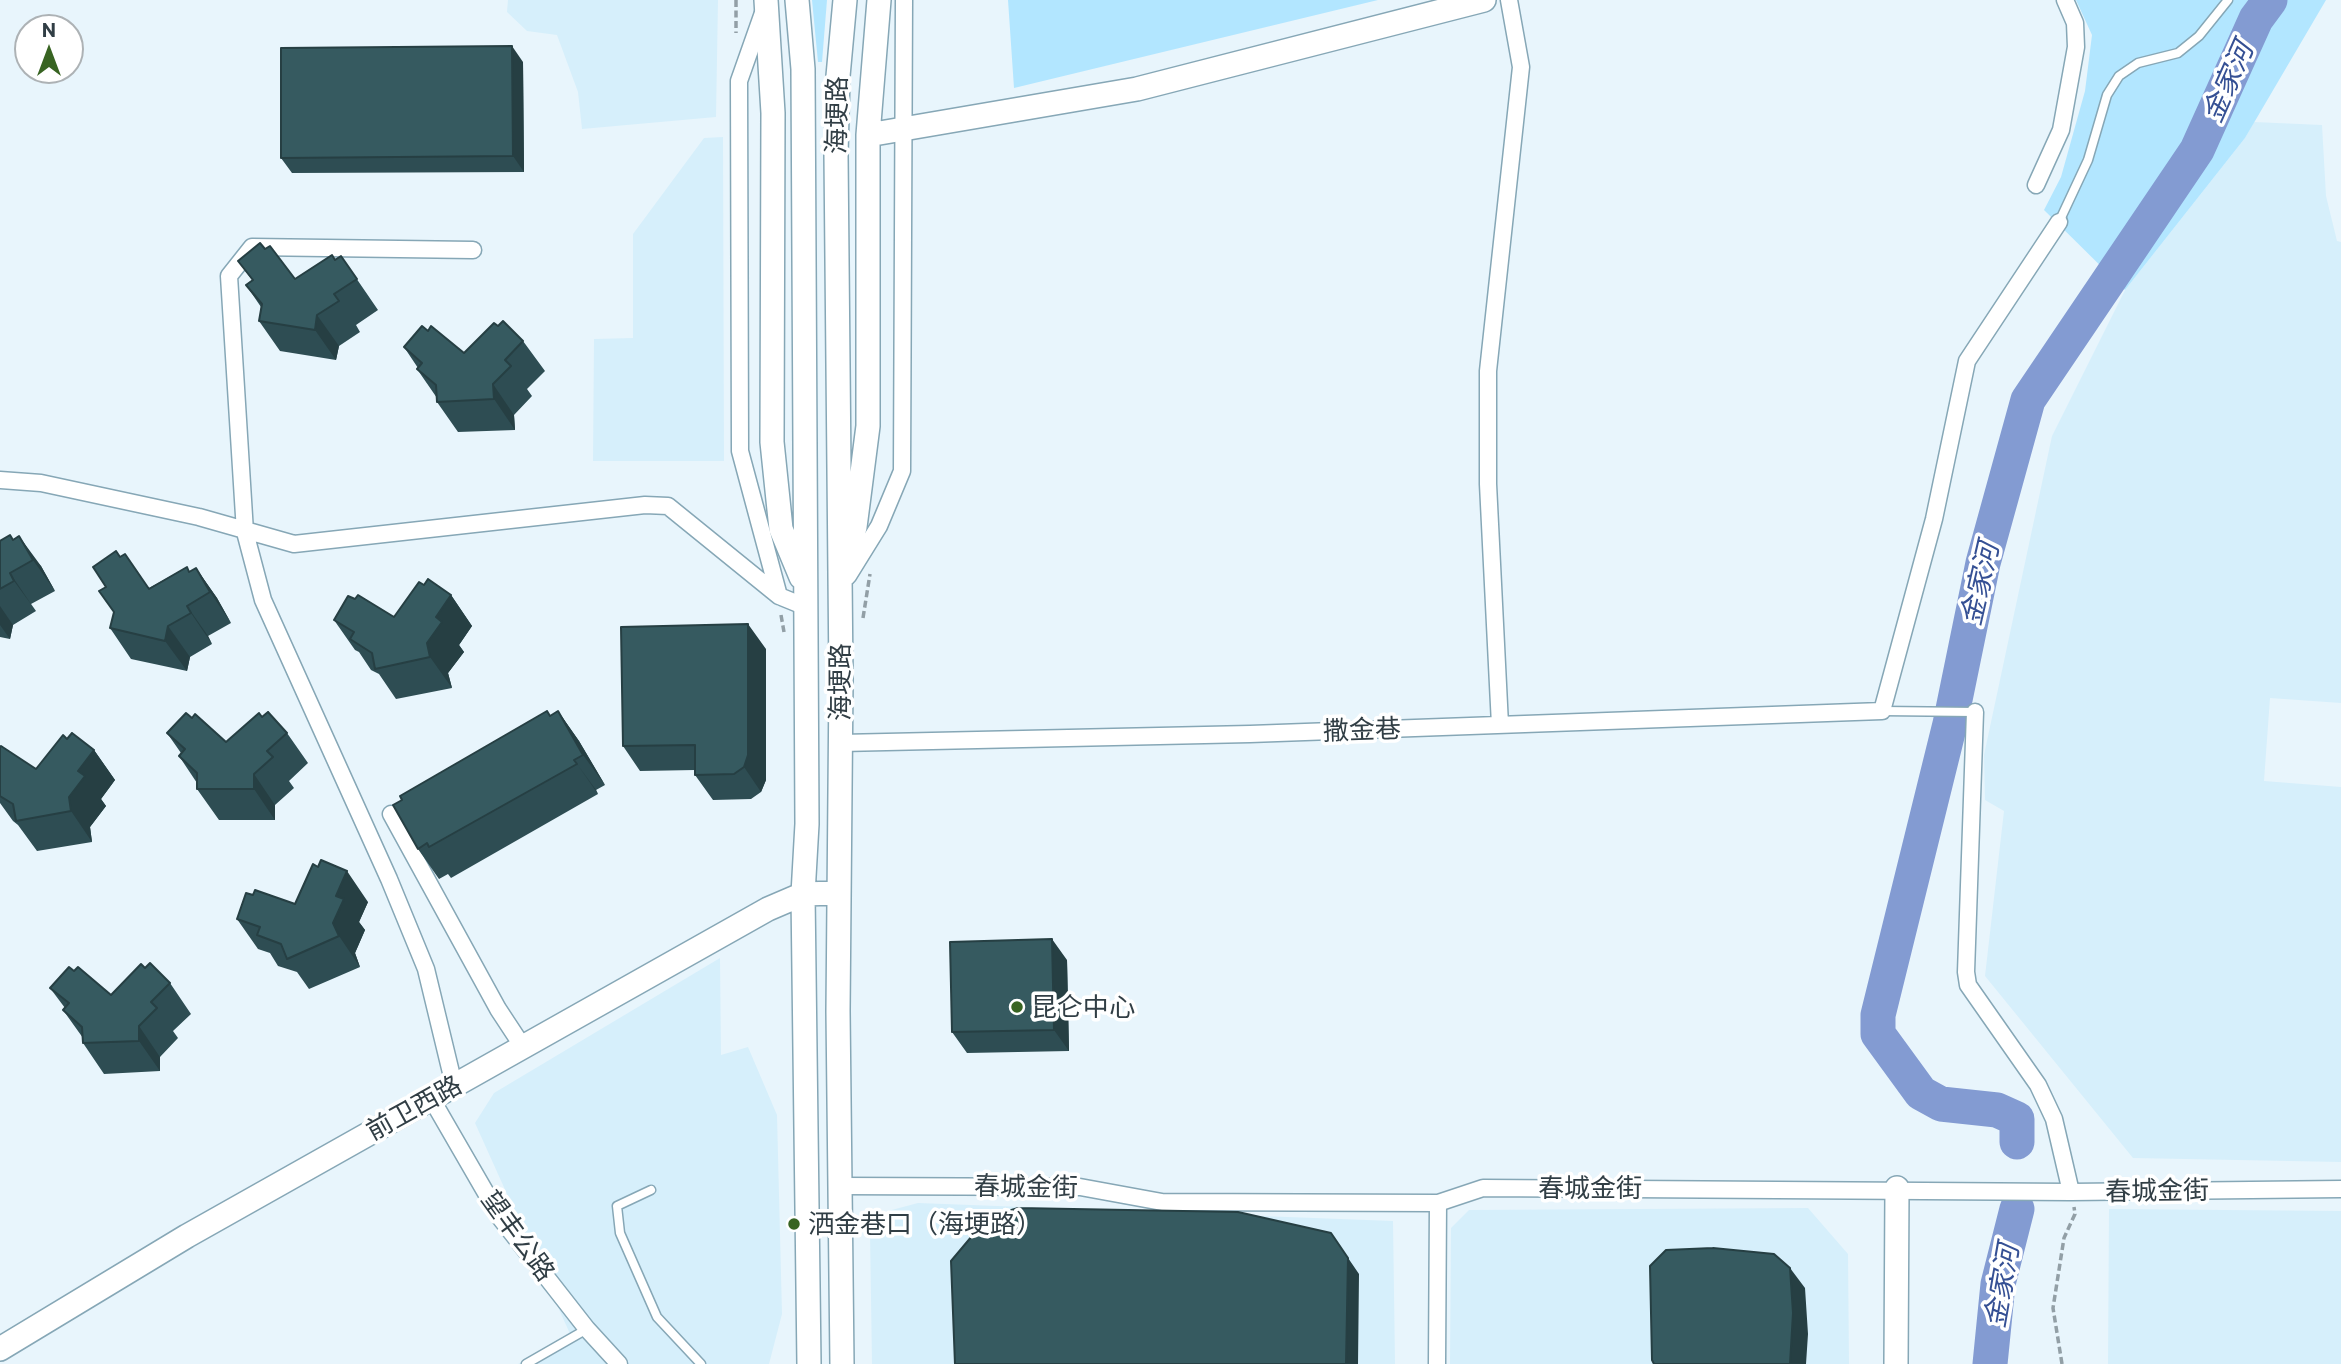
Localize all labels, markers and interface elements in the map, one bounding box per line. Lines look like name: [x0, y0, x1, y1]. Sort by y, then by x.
north arrow: [14, 14, 84, 84]
text: N: [42, 18, 56, 41]
water label: 金家河: [2196, 37, 2260, 127]
street label: 海埂路: [821, 76, 853, 154]
water label: 金家河: [1954, 539, 2006, 629]
street label: 海埂路: [824, 643, 856, 721]
street label: 撒金巷: [1322, 713, 1402, 747]
place label: 昆仑中心: [1031, 991, 1135, 1023]
marker: 昆仑中心: [1009, 999, 1025, 1015]
street label: 前卫西路: [361, 1069, 467, 1147]
street label: 春城金街: [974, 1170, 1078, 1204]
street label: 春城金街: [1538, 1172, 1642, 1204]
street label: 春城金街: [2105, 1174, 2209, 1208]
street label: 望丰公路: [475, 1185, 561, 1287]
place label: 洒金巷口（海埂路）: [808, 1208, 1042, 1240]
marker: 洒金巷口（海埂路）: [786, 1216, 802, 1232]
water label: 金家河: [1978, 1242, 2026, 1330]

